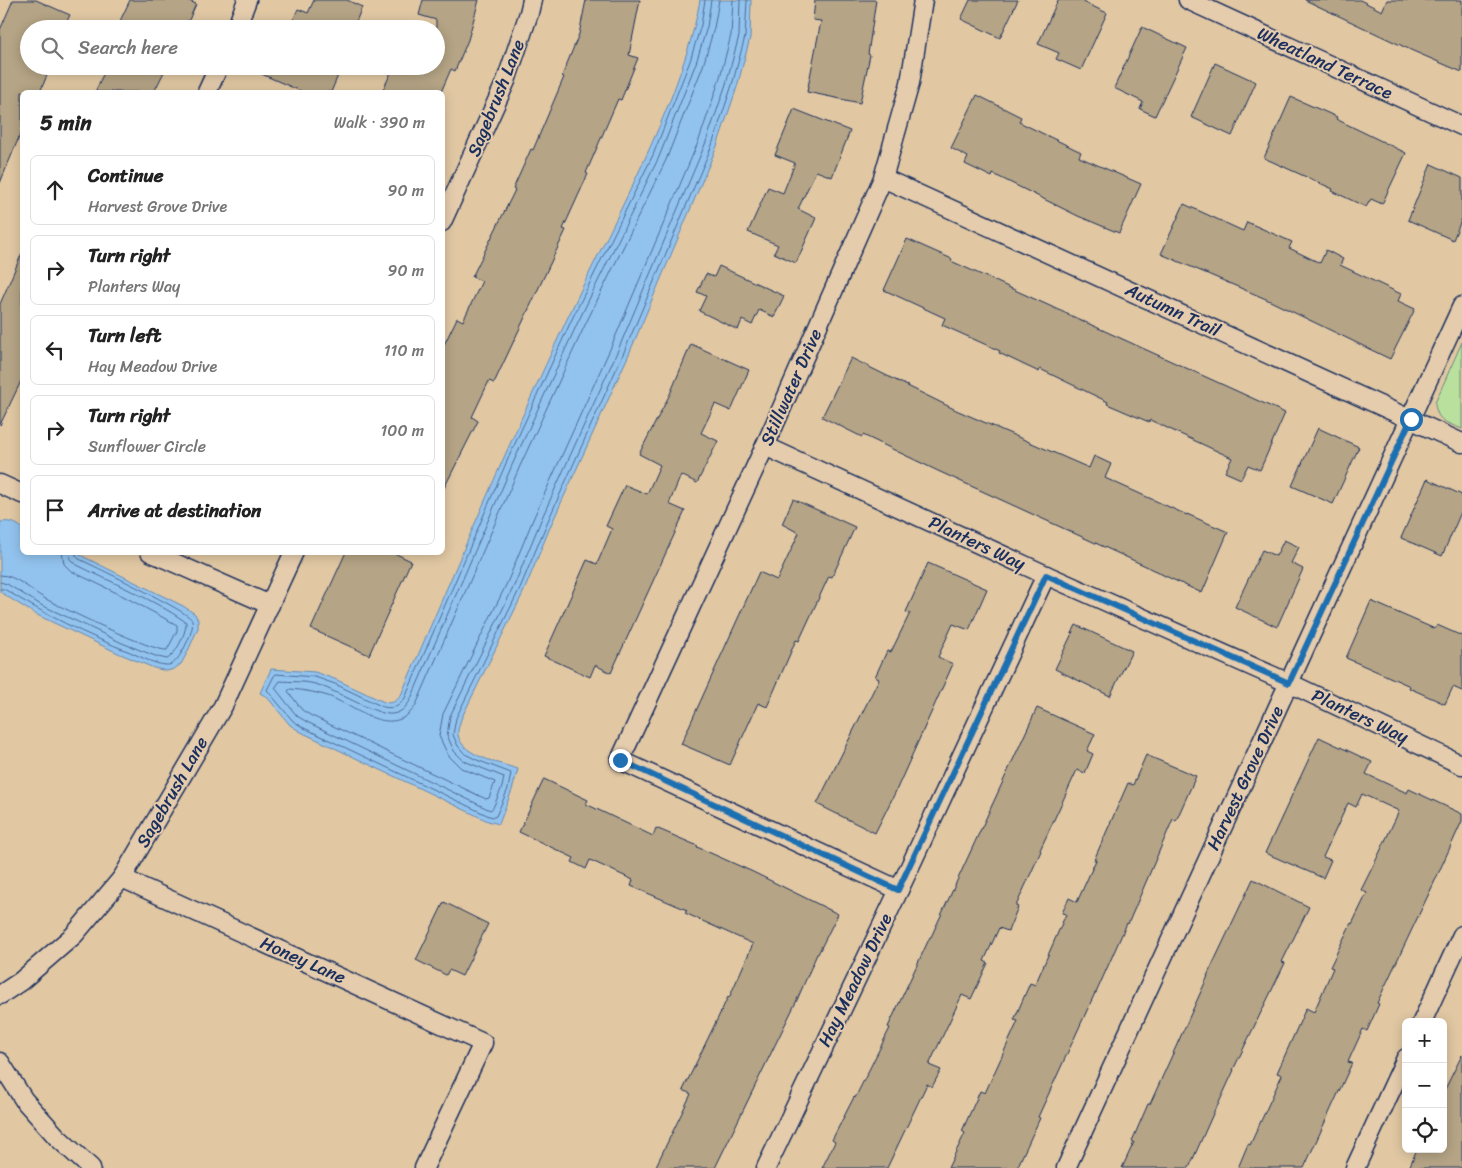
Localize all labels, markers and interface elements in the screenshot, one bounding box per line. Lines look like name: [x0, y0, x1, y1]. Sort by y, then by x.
street label: Wheatland Terrace: [1252, 18, 1398, 109]
search box: [20, 20, 445, 75]
text: Search here: [78, 31, 178, 64]
icon: search: [38, 34, 66, 62]
street label: Sagebrush Lane: [458, 34, 534, 162]
text: 5 min: [40, 104, 92, 142]
text: Walk · 390 m: [334, 108, 425, 137]
text: Continue: [88, 159, 164, 192]
icon: ahead: [41, 176, 69, 204]
text: 90 m: [388, 176, 424, 205]
text: Harvest Grove Drive: [88, 192, 227, 221]
text: Turn right: [88, 239, 170, 272]
icon: right: [41, 256, 69, 284]
text: 90 m: [388, 256, 424, 285]
text: Planters Way: [88, 272, 180, 301]
street label: Autumn Trail: [1119, 273, 1227, 346]
text: Turn left: [88, 319, 161, 352]
street label: Stillwater Drive: [751, 323, 831, 451]
icon: left: [41, 336, 69, 364]
text: 110 m: [384, 336, 424, 365]
text: Hay Meadow Drive: [88, 352, 217, 381]
text: Turn right: [88, 399, 170, 432]
route start: [1400, 408, 1423, 431]
icon: right: [41, 416, 69, 444]
text: 100 m: [380, 416, 424, 445]
text: Sunflower Circle: [88, 432, 206, 461]
text: Arrive at destination: [88, 494, 261, 527]
icon: arrive: [41, 496, 69, 524]
street label: Planters Way: [923, 507, 1031, 580]
street label: Planters Way: [1306, 680, 1414, 753]
street label: Harvest Grove Drive: [1197, 700, 1293, 856]
street label: Sagebrush Lane: [127, 730, 217, 854]
route end: [609, 749, 632, 772]
street label: Hay Meadow Drive: [809, 907, 901, 1052]
street label: Honey Lane: [255, 927, 351, 993]
map controls: [1402, 1018, 1447, 1153]
button: +: [1402, 1018, 1447, 1063]
button: −: [1402, 1063, 1447, 1108]
button: locate: [1402, 1108, 1447, 1153]

